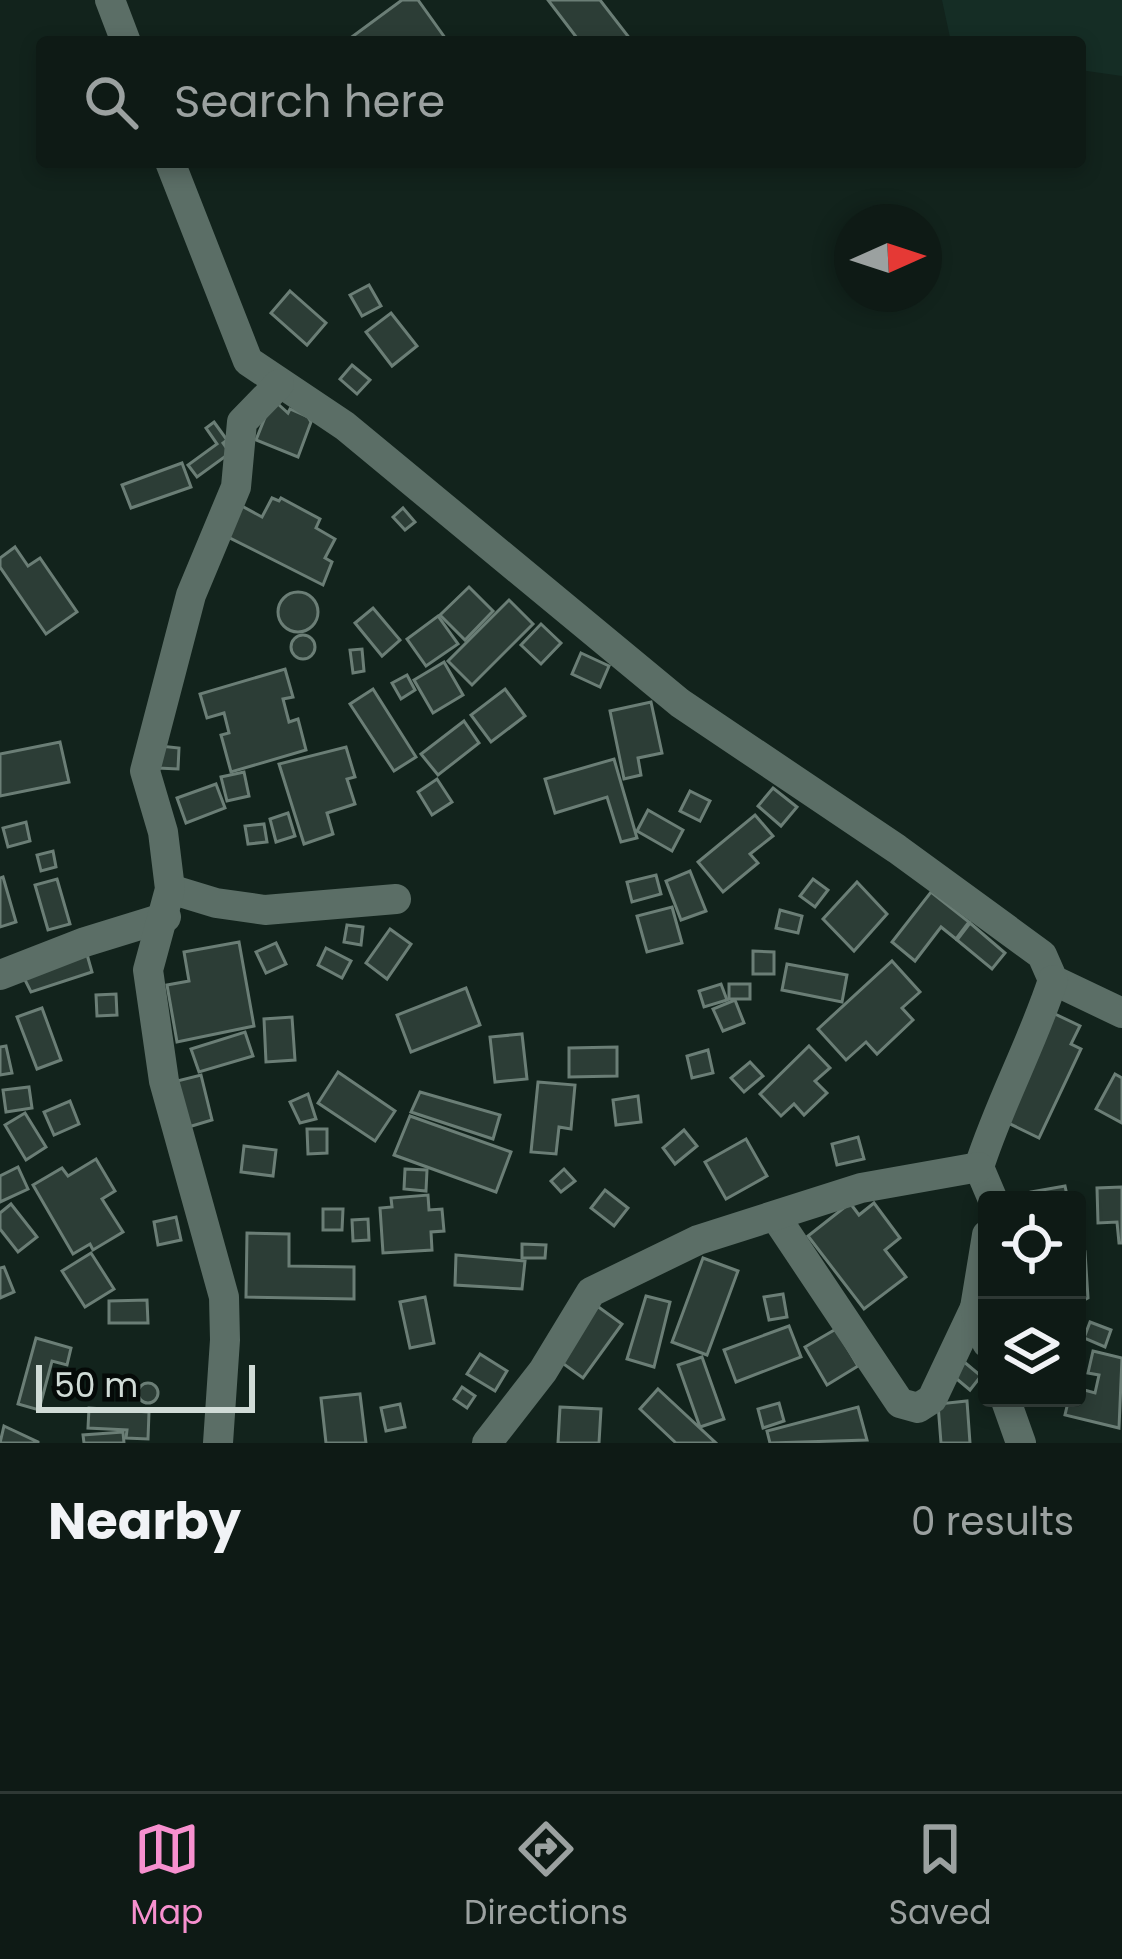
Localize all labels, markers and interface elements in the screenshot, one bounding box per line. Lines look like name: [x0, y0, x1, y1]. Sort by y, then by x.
search box: [36, 36, 1086, 168]
icon: search: [78, 69, 144, 135]
text: Search here: [174, 70, 445, 133]
north arrow: [834, 204, 942, 312]
map controls: [978, 1191, 1086, 1407]
button: locate: [978, 1191, 1086, 1299]
button: layers: [978, 1299, 1086, 1407]
scale bar: [36, 1359, 255, 1412]
text: 50 m: [54, 1362, 138, 1409]
text: Nearby: [48, 1485, 241, 1557]
text: 0 results: [911, 1494, 1074, 1549]
tab: Map: [130, 1816, 203, 1938]
tab: Directions: [464, 1816, 628, 1938]
tab: Saved: [889, 1816, 992, 1938]

